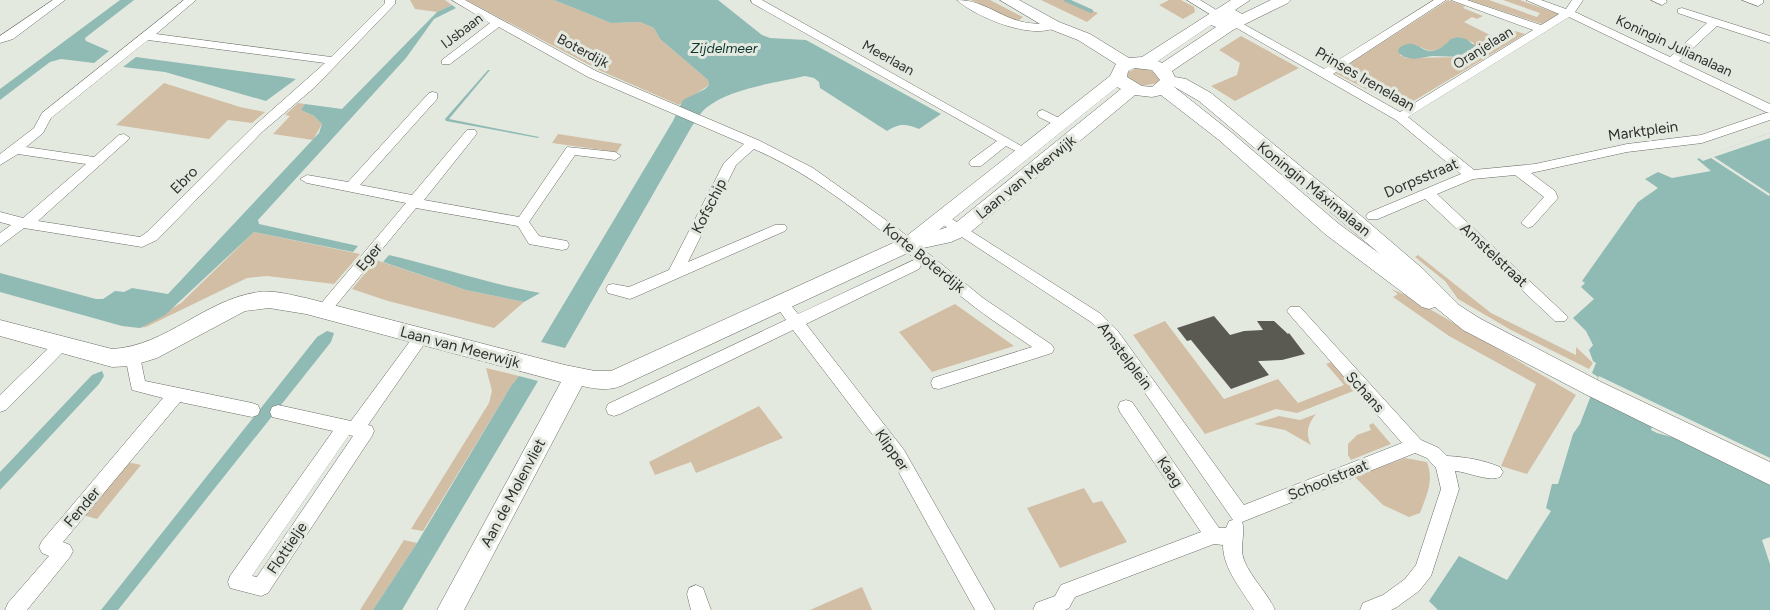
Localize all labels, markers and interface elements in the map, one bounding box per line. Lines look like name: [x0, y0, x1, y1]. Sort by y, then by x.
street label: IJsbaan: [438, 10, 486, 52]
street label: Koningin Julianalaan: [1613, 12, 1735, 81]
street label: Oranjelaan: [1450, 23, 1516, 73]
street label: Boterdijk: [554, 30, 612, 72]
street label: Meerlaan: [859, 37, 917, 79]
water label: Zijdelmeer: [691, 40, 759, 57]
street label: Prinses Irenelaan: [1312, 43, 1418, 115]
street label: Marktplein: [1607, 117, 1679, 145]
street label: Laan van Meerwijk: [972, 131, 1080, 223]
street label: Koningin Máximalaan: [1254, 138, 1374, 240]
street label: Dorpsstraat: [1381, 154, 1461, 202]
street label: Ebro: [167, 162, 202, 197]
street label: Kofschip: [688, 175, 730, 236]
street label: Korte Boterdijk: [879, 219, 969, 297]
street label: Amstelstraat: [1457, 219, 1532, 291]
street label: Eger: [352, 239, 386, 275]
street label: Amstelplein: [1094, 319, 1156, 393]
street label: Laan van Meerwijk: [398, 322, 523, 372]
street label: Schans: [1342, 368, 1388, 416]
street label: Klipper: [871, 426, 913, 474]
street label: Aan de Molenvliet: [477, 435, 549, 550]
street label: Kaag: [1153, 453, 1187, 491]
street label: Schoolstraat: [1285, 456, 1371, 504]
street label: Fender: [60, 483, 104, 531]
street label: Flottielje: [263, 519, 311, 577]

